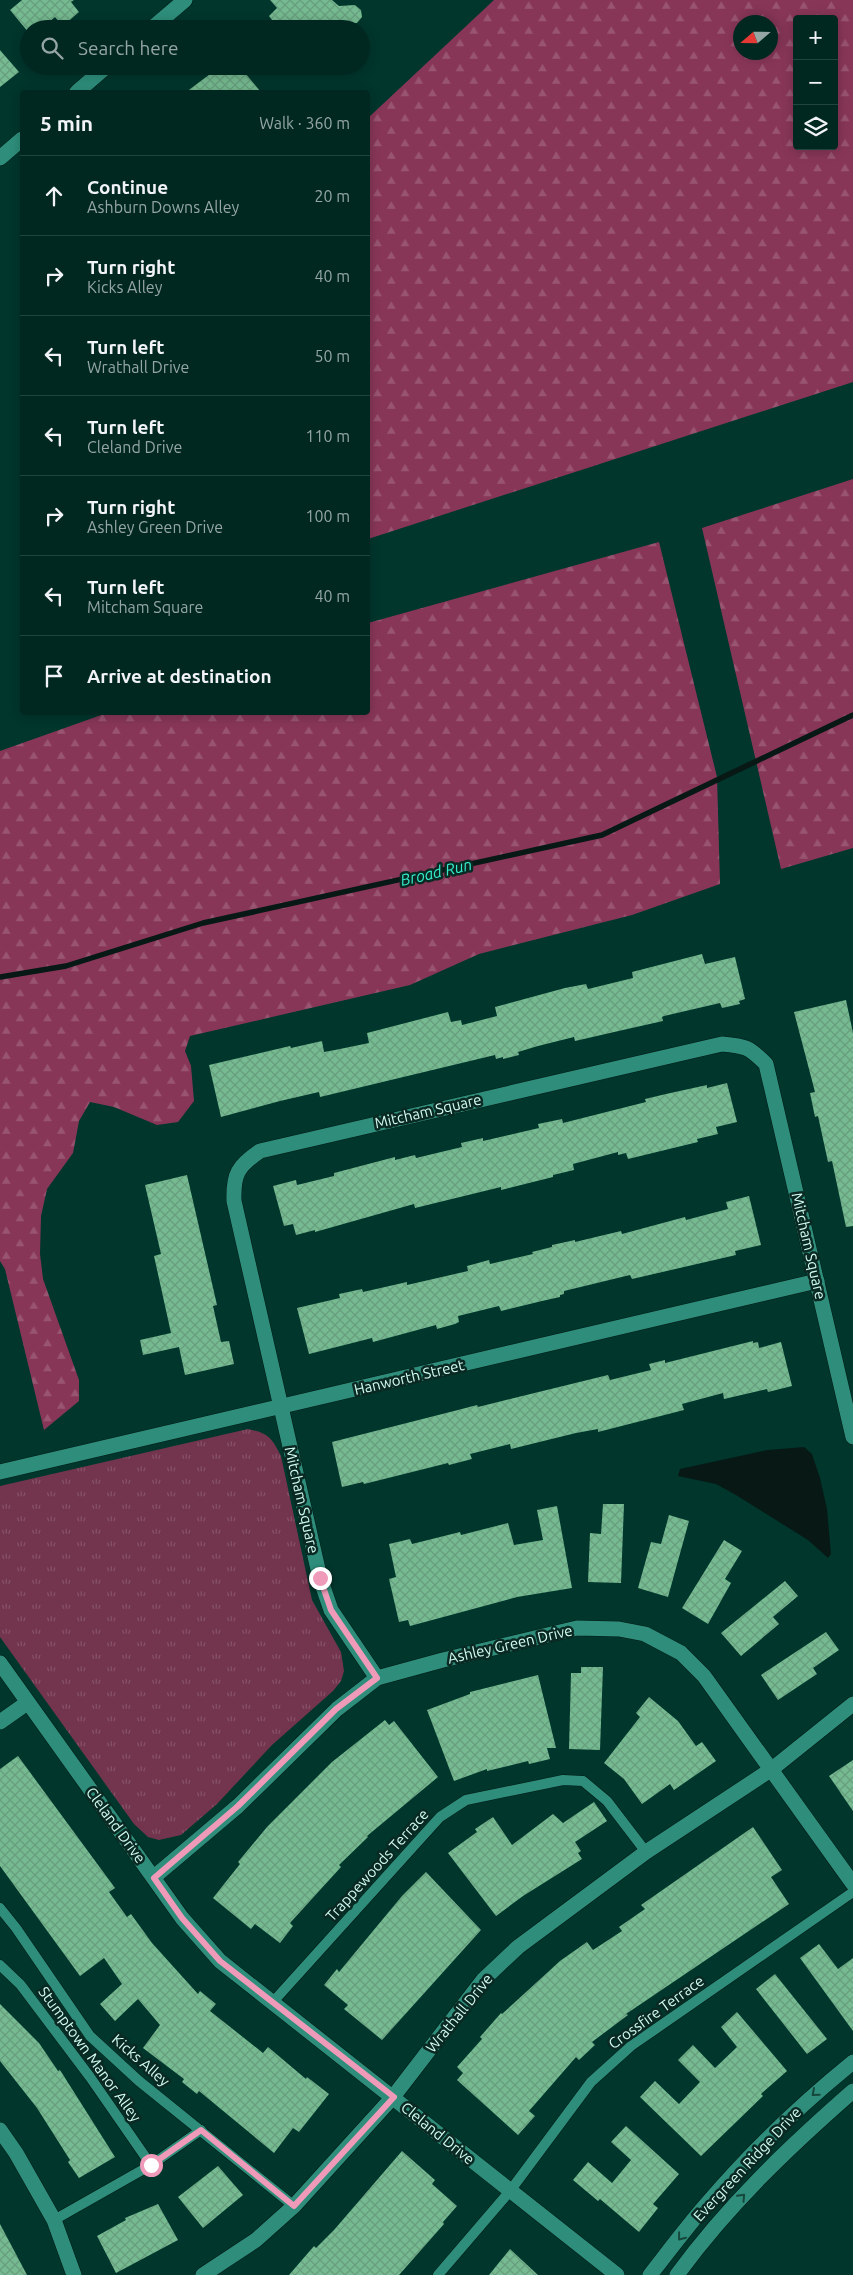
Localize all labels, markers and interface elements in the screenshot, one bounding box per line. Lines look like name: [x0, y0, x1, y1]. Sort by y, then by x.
north arrow: [733, 15, 778, 60]
map controls: [793, 15, 838, 150]
button: +: [793, 15, 838, 60]
search box: [20, 20, 370, 75]
icon: search: [38, 34, 66, 62]
text: Search here: [78, 37, 178, 59]
button: −: [793, 60, 838, 105]
button: layers: [793, 105, 838, 150]
text: 5 min: [40, 111, 93, 135]
text: Walk · 360 m: [259, 114, 350, 132]
text: Continue: [87, 176, 168, 198]
icon: ahead: [40, 182, 68, 210]
text: 20 m: [314, 187, 350, 205]
text: Ashburn Downs Alley: [87, 198, 239, 216]
text: Turn right: [87, 256, 175, 278]
icon: right: [40, 262, 68, 290]
text: 40 m: [314, 267, 350, 285]
text: Kicks Alley: [87, 278, 162, 296]
text: Turn left: [87, 336, 165, 358]
icon: left: [40, 342, 68, 370]
text: 50 m: [314, 347, 350, 365]
text: Wrathall Drive: [87, 358, 189, 376]
text: Turn left: [87, 416, 165, 438]
icon: left: [40, 422, 68, 450]
text: 110 m: [305, 427, 350, 445]
text: Cleland Drive: [87, 438, 182, 456]
text: Turn right: [87, 496, 175, 518]
icon: right: [40, 502, 68, 530]
text: 100 m: [305, 507, 350, 525]
text: Ashley Green Drive: [87, 518, 223, 536]
text: Turn left: [87, 576, 165, 598]
icon: left: [40, 582, 68, 610]
text: 40 m: [314, 587, 350, 605]
text: Mitcham Square: [87, 598, 203, 616]
icon: arrive: [40, 662, 68, 690]
text: Arrive at destination: [87, 665, 272, 687]
water label: Broad Run: [398, 855, 474, 889]
street label: Mitcham Square: [373, 1090, 483, 1132]
street label: Mitcham Square: [788, 1191, 830, 1301]
street label: Hanworth Street: [352, 1356, 466, 1398]
street label: Mitcham Square: [281, 1445, 323, 1555]
route end: [309, 1567, 332, 1590]
street label: Ashley Green Drive: [446, 1621, 574, 1667]
street label: Cleland Drive: [83, 1784, 149, 1866]
street label: Trappewoods Terrace: [322, 1805, 432, 1925]
street label: Wrathall Drive: [422, 1970, 496, 2056]
street label: Crossfire Terrace: [605, 1972, 707, 2052]
street label: Stumptown Manor Alley: [35, 1983, 145, 2125]
street label: Kicks Alley: [109, 2030, 173, 2090]
one-way arrow: [812, 2087, 821, 2096]
street label: Cleland Drive: [398, 2098, 478, 2168]
street label: Evergreen Ridge Drive: [690, 2103, 804, 2225]
route start: [140, 2154, 163, 2177]
one-way arrow: [736, 2193, 745, 2202]
one-way arrow: [678, 2231, 686, 2240]

